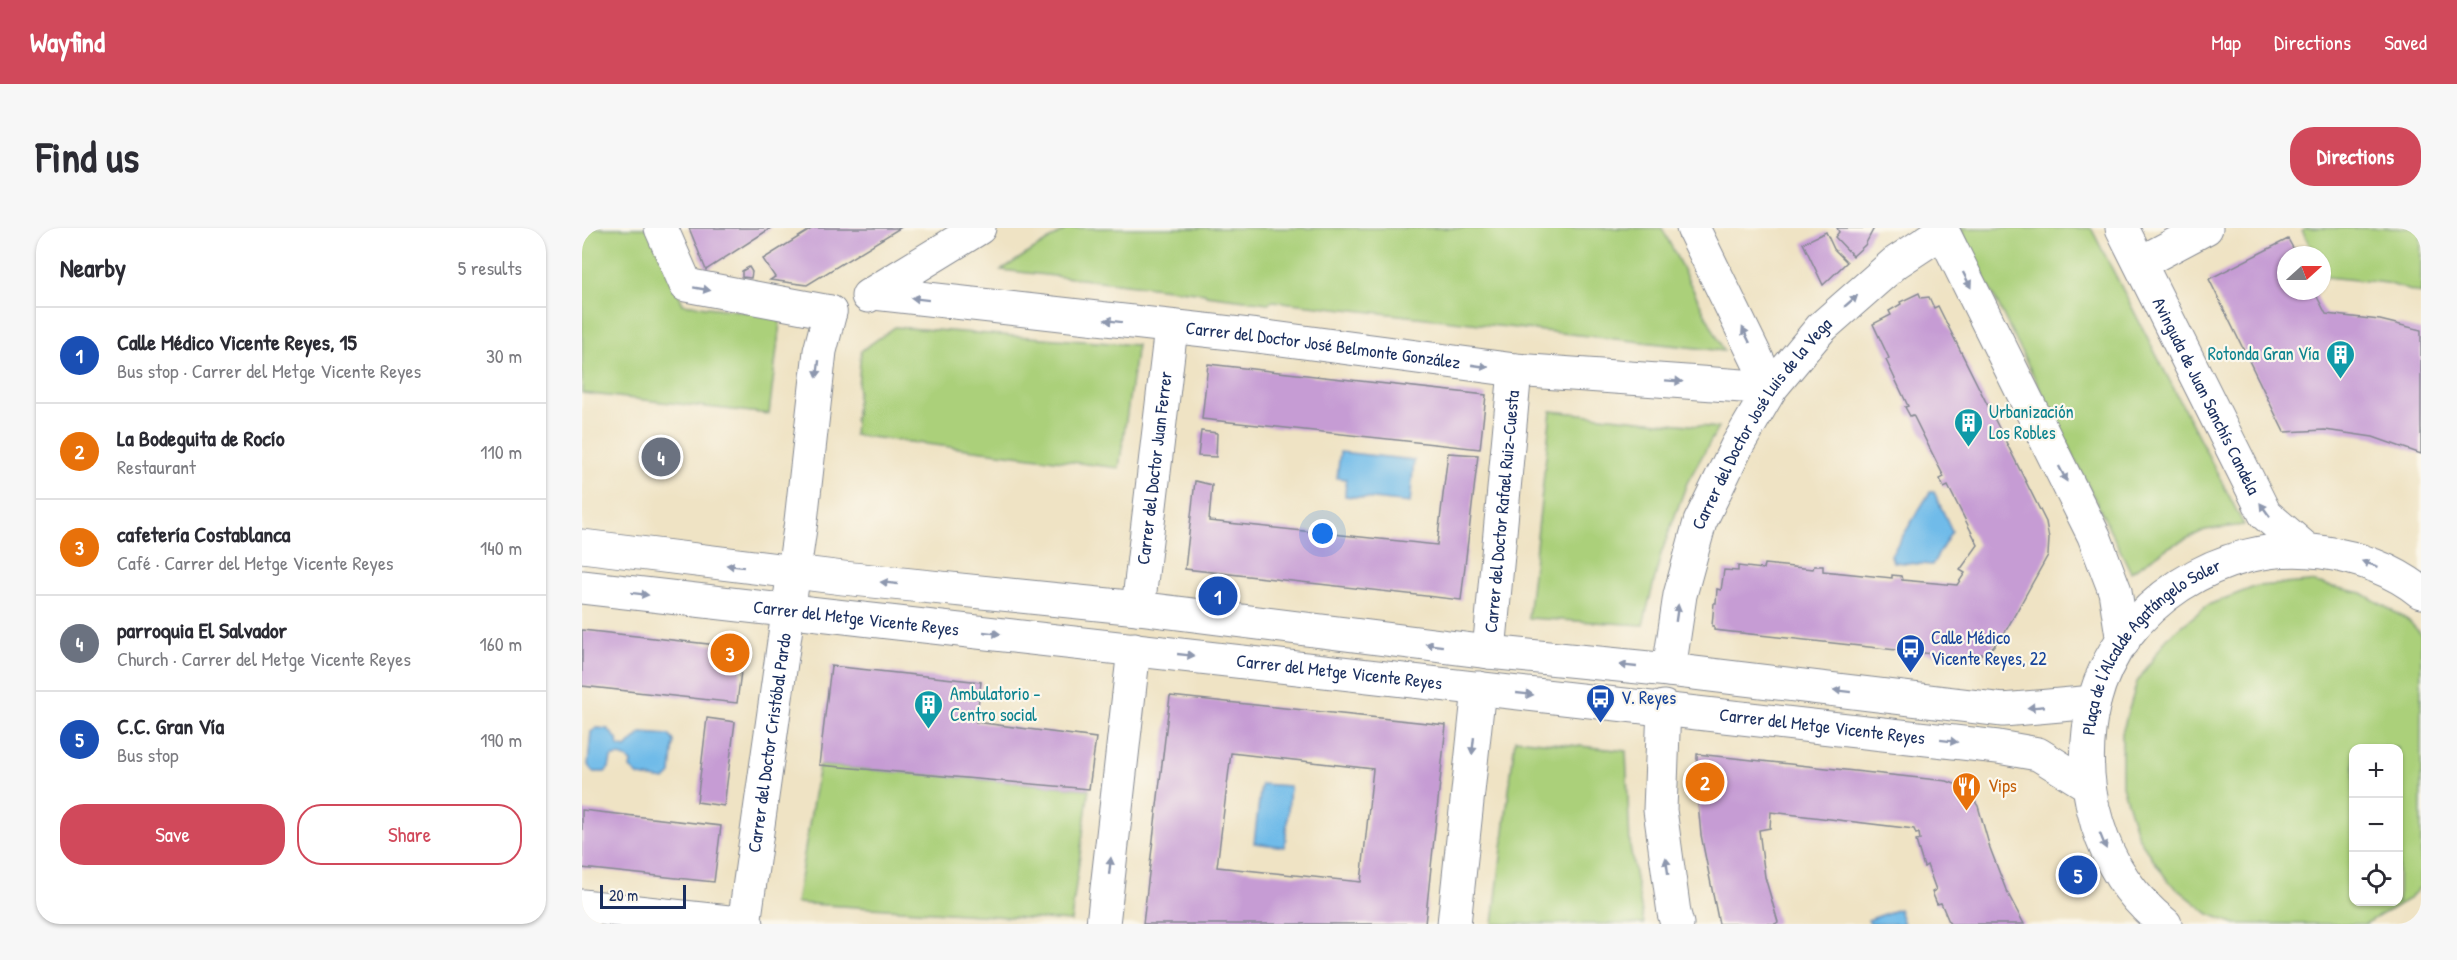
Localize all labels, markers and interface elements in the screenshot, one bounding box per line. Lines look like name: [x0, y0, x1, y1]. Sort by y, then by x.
text: Wayfind: [30, 23, 105, 61]
text: Map: [2211, 28, 2241, 57]
text: Directions: [2274, 28, 2351, 57]
text: Saved: [2384, 28, 2427, 57]
button: Directions: [2290, 127, 2421, 186]
text: Find us: [36, 128, 139, 185]
north arrow: [2277, 246, 2331, 300]
text: Nearby: [60, 250, 126, 285]
text: 5 results: [458, 254, 522, 281]
one-way arrow: [1962, 272, 1971, 289]
one-way arrow: [693, 284, 712, 293]
street label: Avinguda de Juan Sanchís Candela: [2147, 293, 2266, 499]
one-way arrow: [910, 294, 929, 303]
one-way arrow: [1843, 295, 1858, 308]
street label: Carrer del Doctor José Luis de la Vega: [1686, 311, 1837, 532]
street label: Carrer del Doctor José Belmonte González: [1184, 315, 1462, 375]
one-way arrow: [1104, 317, 1123, 326]
one-way arrow: [1741, 326, 1750, 343]
text: Calle Médico Vicente Reyes, 15: [117, 327, 357, 357]
building icon: Rotonda Gran Vía: [2324, 338, 2356, 380]
place label: Rotonda Gran Vía: [2208, 341, 2319, 366]
text: 1: [76, 342, 83, 369]
text: 30 m: [486, 342, 522, 369]
text: Bus stop · Carrer del Metge Vicente Reyes: [117, 357, 421, 384]
one-way arrow: [813, 360, 823, 379]
one-way arrow: [1470, 361, 1489, 370]
street label: Carrer del Doctor Juan Ferrer: [1130, 370, 1178, 566]
one-way arrow: [1664, 376, 1683, 386]
street label: Carrer del Doctor Rafael Ruiz-Cuesta: [1478, 389, 1525, 634]
place label: Urbanización Los Robles: [1989, 399, 2074, 445]
building icon: Urbanización Los Robles: [1952, 406, 1984, 448]
text: La Bodeguita de Rocío: [117, 423, 285, 453]
pin: 4: [642, 434, 680, 480]
text: 2: [75, 438, 84, 465]
text: 110 m: [480, 438, 522, 465]
text: Restaurant: [117, 453, 196, 480]
one-way arrow: [2059, 465, 2068, 482]
one-way arrow: [2259, 503, 2271, 519]
text: cafetería Costablanca: [117, 519, 290, 549]
your location: [1308, 519, 1337, 548]
text: 3: [75, 534, 84, 561]
text: 140 m: [480, 534, 522, 561]
text: Café · Carrer del Metge Vicente Reyes: [117, 549, 394, 576]
street label: Plaça de l'Alcalde Agatángelo Soler: [2076, 553, 2224, 736]
one-way arrow: [2361, 559, 2379, 568]
one-way arrow: [726, 561, 745, 571]
pin: 1: [1198, 574, 1238, 619]
one-way arrow: [880, 578, 899, 588]
one-way arrow: [631, 589, 650, 599]
street label: Carrer del Metge Vicente Reyes: [752, 594, 960, 642]
one-way arrow: [1673, 603, 1682, 622]
text: parroquia El Salvador: [117, 615, 287, 645]
place label: Calle Médico Vicente Reyes, 22: [1931, 625, 2047, 671]
one-way arrow: [982, 629, 1001, 638]
text: 4: [76, 630, 83, 657]
text: 160 m: [480, 630, 522, 657]
pin: 3: [710, 630, 750, 676]
street label: Carrer del Doctor Cristóbal Pardo: [741, 631, 797, 854]
bus stop icon: Calle Médico Vicente Reyes, 22: [1894, 632, 1926, 674]
one-way arrow: [1424, 640, 1443, 650]
text: Church · Carrer del Metge Vicente Reyes: [117, 645, 411, 672]
street label: Carrer del Metge Vicente Reyes: [1235, 648, 1443, 695]
one-way arrow: [1176, 650, 1195, 660]
one-way arrow: [1618, 661, 1637, 671]
place label: Ambulatorio - Centro social: [950, 681, 1041, 727]
bus stop icon: V. Reyes: [1584, 682, 1616, 724]
place label: V. Reyes: [1621, 685, 1676, 710]
one-way arrow: [1833, 686, 1852, 696]
building icon: Ambulatorio - Centro social: [913, 688, 945, 730]
one-way arrow: [1516, 689, 1535, 699]
street label: Carrer del Metge Vicente Reyes: [1718, 702, 1926, 750]
one-way arrow: [2027, 702, 2046, 712]
text: C.C. Gran Vía: [117, 711, 224, 741]
text: 5: [75, 726, 84, 753]
text: 190 m: [480, 726, 522, 753]
one-way arrow: [1939, 736, 1958, 746]
one-way arrow: [1468, 737, 1478, 756]
text: Bus stop: [117, 741, 179, 768]
map controls: [2349, 744, 2403, 906]
button: +: [2349, 744, 2403, 798]
pin: 2: [1686, 760, 1724, 804]
restaurant icon: Vips: [1951, 770, 1983, 812]
place label: Vips: [1988, 773, 2017, 798]
button: −: [2349, 798, 2403, 852]
button: Save: [60, 804, 285, 865]
button: Share: [297, 804, 522, 865]
one-way arrow: [2099, 832, 2108, 850]
pin: 5: [2058, 852, 2098, 898]
button: locate: [2349, 852, 2403, 906]
one-way arrow: [1105, 856, 1114, 875]
one-way arrow: [1663, 857, 1672, 876]
scale bar: [600, 882, 686, 910]
text: 20 m: [609, 884, 638, 906]

